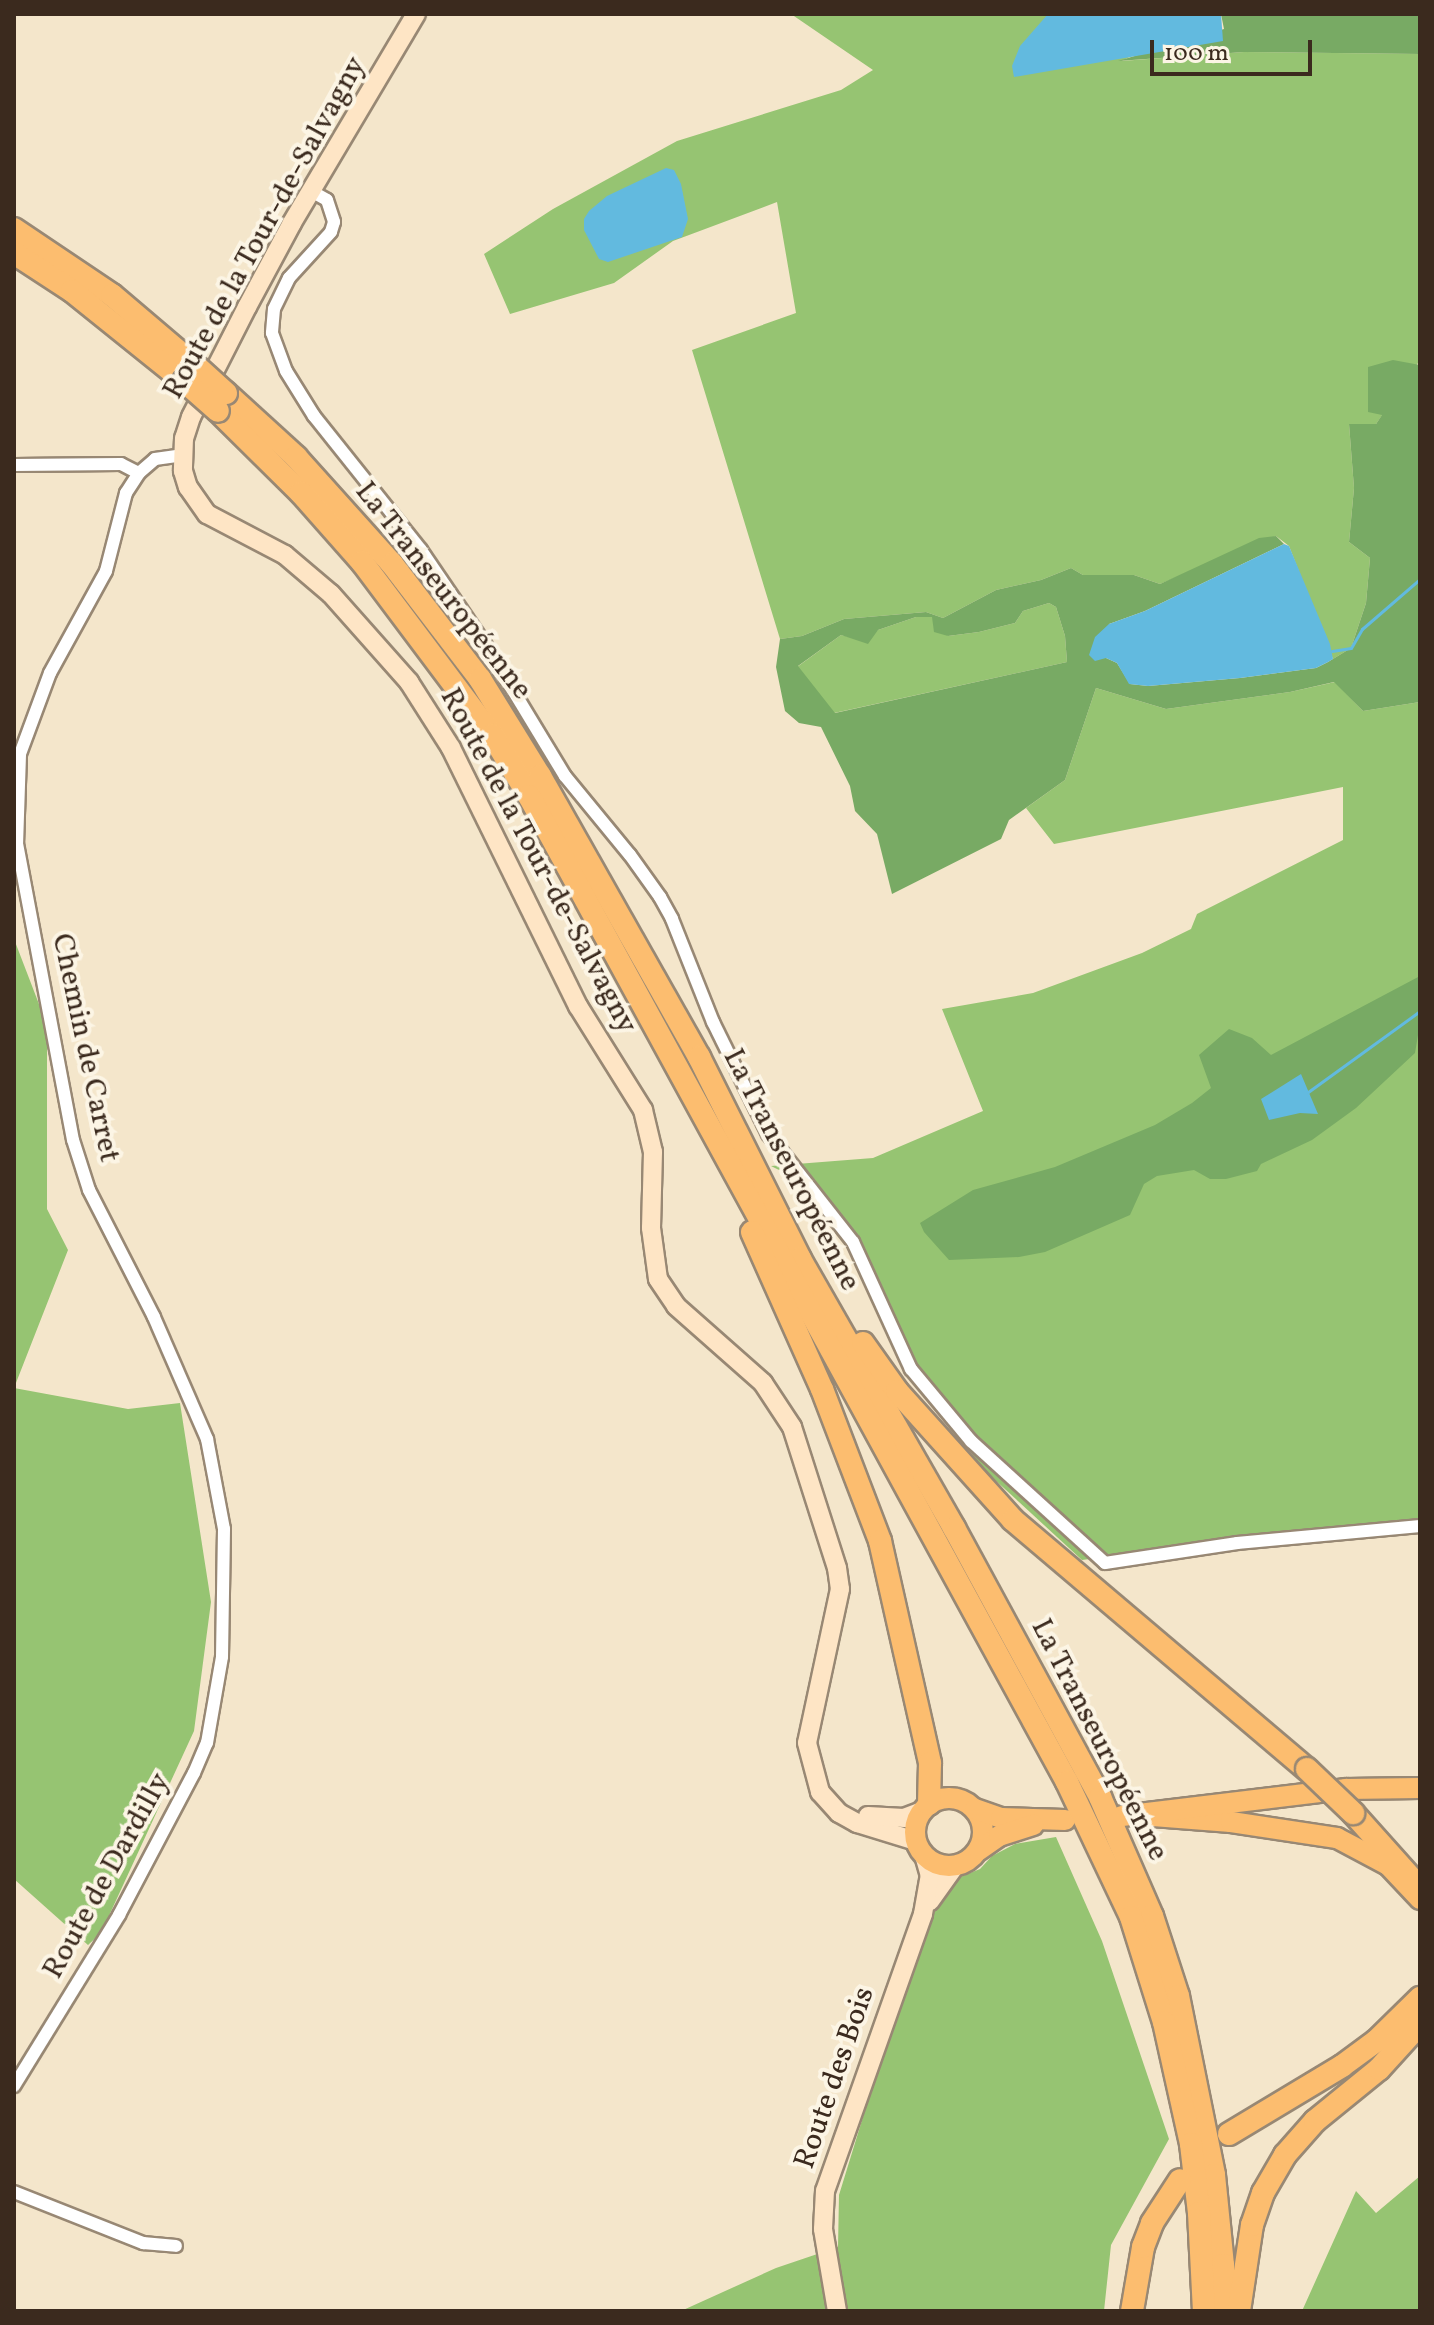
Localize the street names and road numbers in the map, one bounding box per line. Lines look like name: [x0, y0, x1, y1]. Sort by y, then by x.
street label: Route de la Tour-de-Salvagny: [155, 50, 375, 406]
street label: La Transeuropéenne: [346, 474, 540, 708]
street label: Route de la Tour-de-Salvagny: [431, 682, 645, 1040]
street label: Chemin de Carret: [43, 930, 127, 1166]
street label: La Transeuropéenne: [714, 1043, 868, 1297]
street label: La Transeuropéenne: [1022, 1613, 1176, 1867]
street label: Route de Dardilly: [36, 1767, 178, 1985]
street label: Route des Bois: [787, 1982, 883, 2174]

